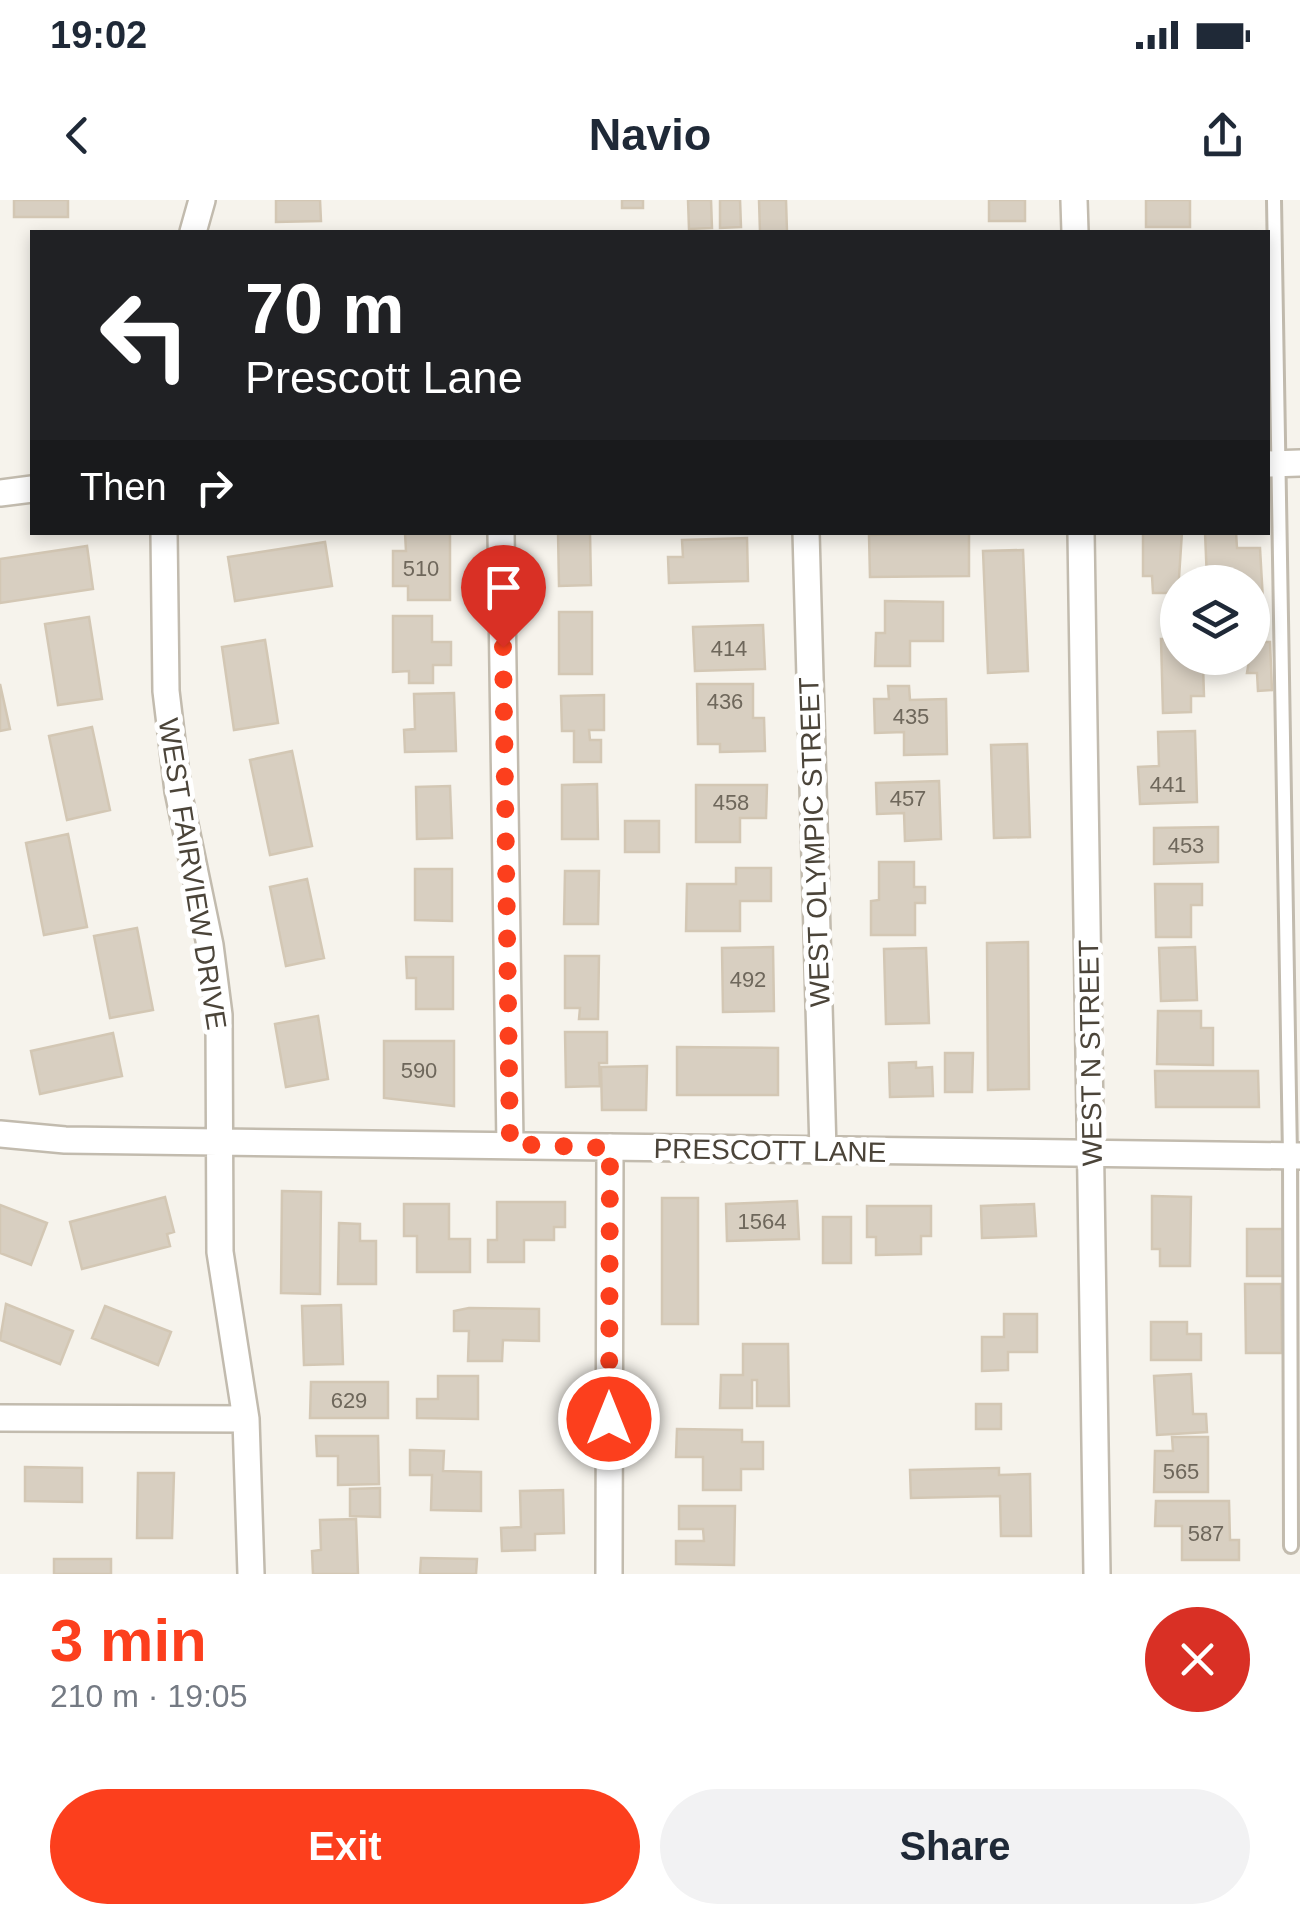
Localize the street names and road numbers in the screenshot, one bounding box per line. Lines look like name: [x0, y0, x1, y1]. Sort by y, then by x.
street label: WEST OLYMPIC STREET: [793, 676, 836, 1008]
street label: WEST FAIRVIEW DRIVE: [153, 716, 232, 1032]
street label: WEST N STREET: [1073, 939, 1108, 1167]
street label: PRESCOTT LANE: [653, 1133, 887, 1168]

